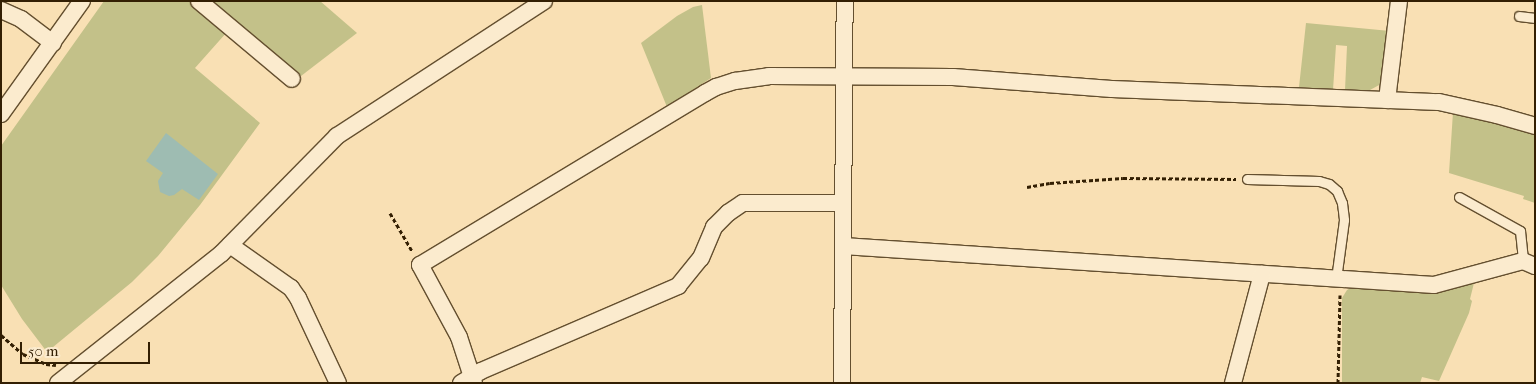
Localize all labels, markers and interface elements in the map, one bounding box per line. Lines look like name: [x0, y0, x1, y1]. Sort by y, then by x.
scale bar: [22, 332, 152, 364]
text: 50 m: [28, 342, 58, 360]

